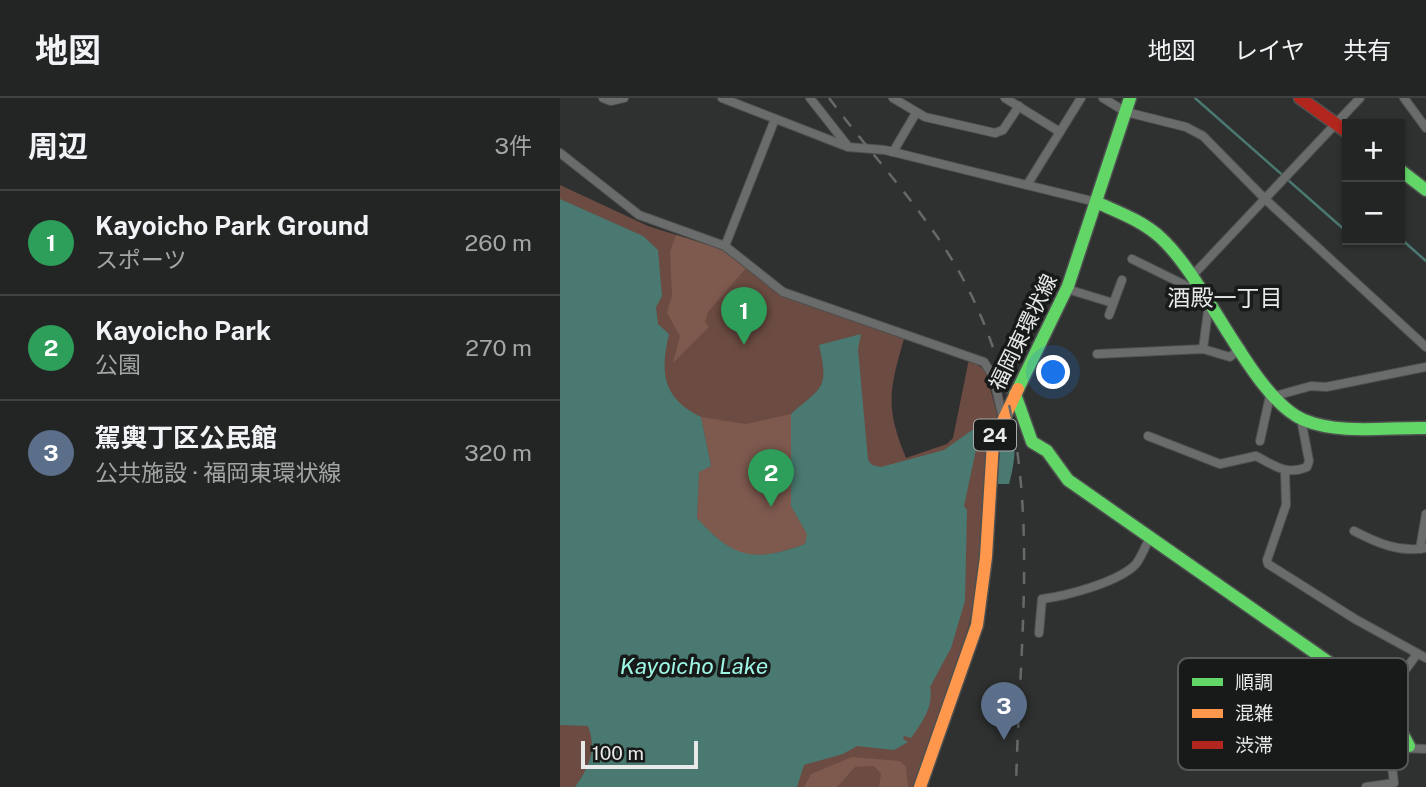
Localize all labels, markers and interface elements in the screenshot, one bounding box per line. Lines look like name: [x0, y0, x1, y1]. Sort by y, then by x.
text: 地図: [35, 31, 101, 69]
text: 地図: [1148, 36, 1196, 64]
text: レイヤ: [1234, 36, 1305, 64]
text: 共有: [1343, 36, 1391, 64]
map controls: [1342, 119, 1405, 245]
button: +: [1342, 119, 1405, 182]
text: 周辺: [28, 128, 88, 164]
text: 3件: [495, 132, 532, 159]
button: −: [1342, 182, 1405, 245]
text: Kayoicho Park Ground: [95, 210, 369, 241]
text: 1: [46, 229, 56, 256]
text: 260 m: [465, 229, 532, 256]
text: スポーツ: [95, 246, 187, 273]
street label: 福岡東環状線: [984, 270, 1062, 394]
district label: 酒殿一丁目: [1168, 284, 1283, 311]
pin: 1: [721, 287, 767, 345]
text: Kayoicho Park: [95, 315, 271, 346]
text: 2: [44, 334, 58, 361]
text: 270 m: [465, 334, 532, 361]
text: 公園: [95, 351, 141, 378]
your location: [1036, 355, 1070, 389]
road number: 24: [974, 420, 1016, 450]
text: 駕輿丁区公民館: [95, 422, 277, 453]
text: 3: [43, 439, 59, 466]
text: 320 m: [464, 439, 532, 466]
pin: 2: [748, 449, 794, 507]
text: 公共施設 · 福岡東環状線: [95, 459, 341, 486]
water label: Kayoicho Lake: [620, 652, 768, 679]
legend: [1178, 658, 1408, 770]
text: 順調: [1235, 671, 1273, 693]
pin: 3: [981, 682, 1027, 740]
text: 混雑: [1235, 702, 1273, 724]
text: 渋滞: [1235, 734, 1273, 756]
scale bar: [581, 738, 698, 770]
text: 100 m: [592, 742, 644, 764]

